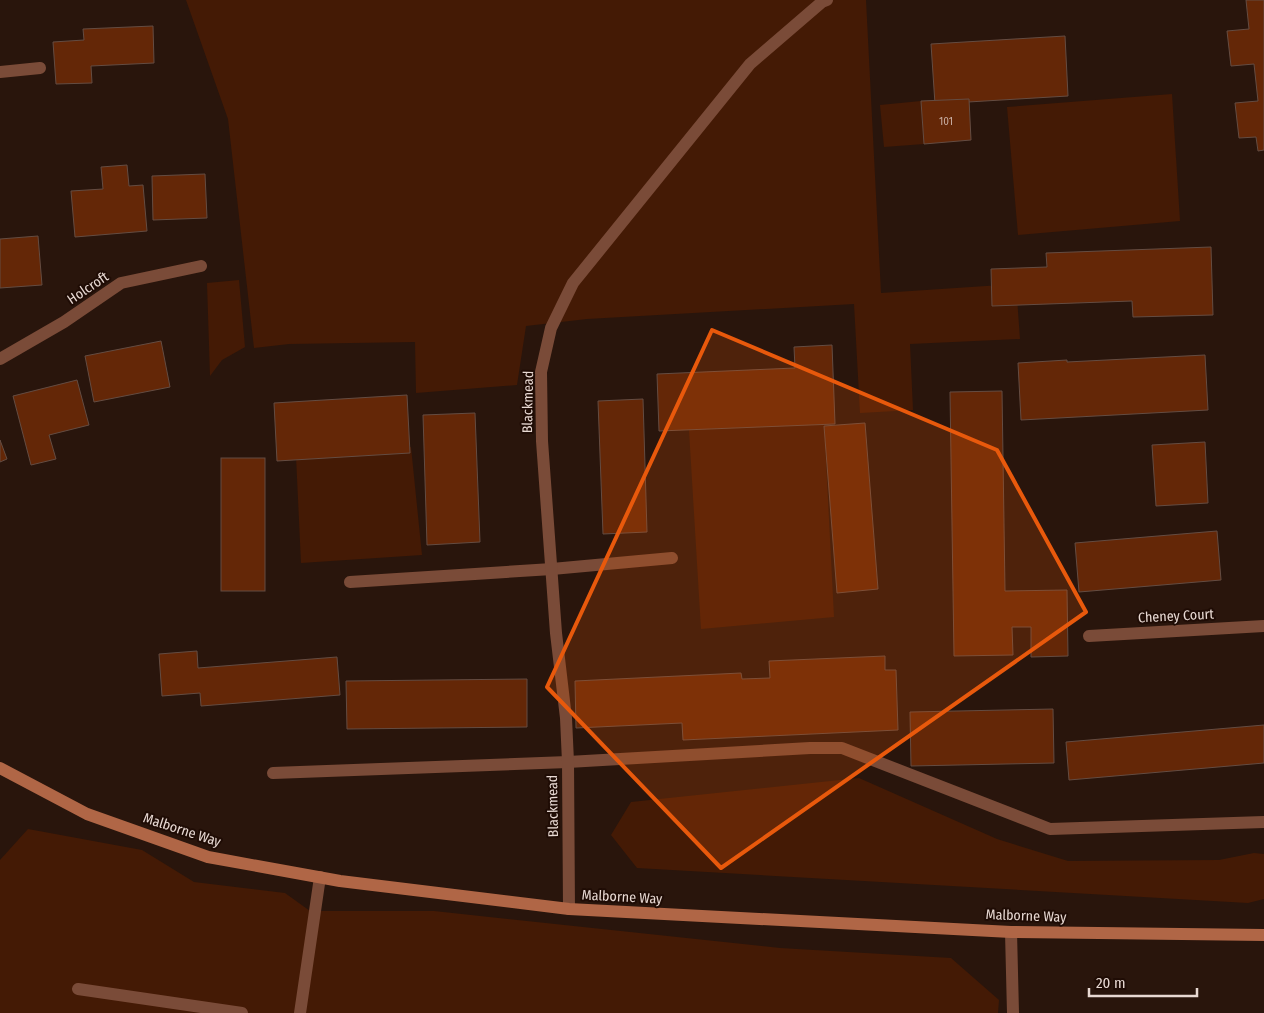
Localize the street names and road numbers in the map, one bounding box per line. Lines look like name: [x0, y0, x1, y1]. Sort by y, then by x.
street label: Holcroft: [64, 268, 112, 308]
street label: Blackmead: [519, 371, 537, 433]
street label: Cheney Court: [1138, 606, 1215, 626]
street label: Blackmead: [544, 775, 562, 837]
street label: Malborne Way: [141, 809, 224, 851]
street label: Malborne Way: [581, 886, 663, 908]
street label: Malborne Way: [985, 906, 1067, 926]

